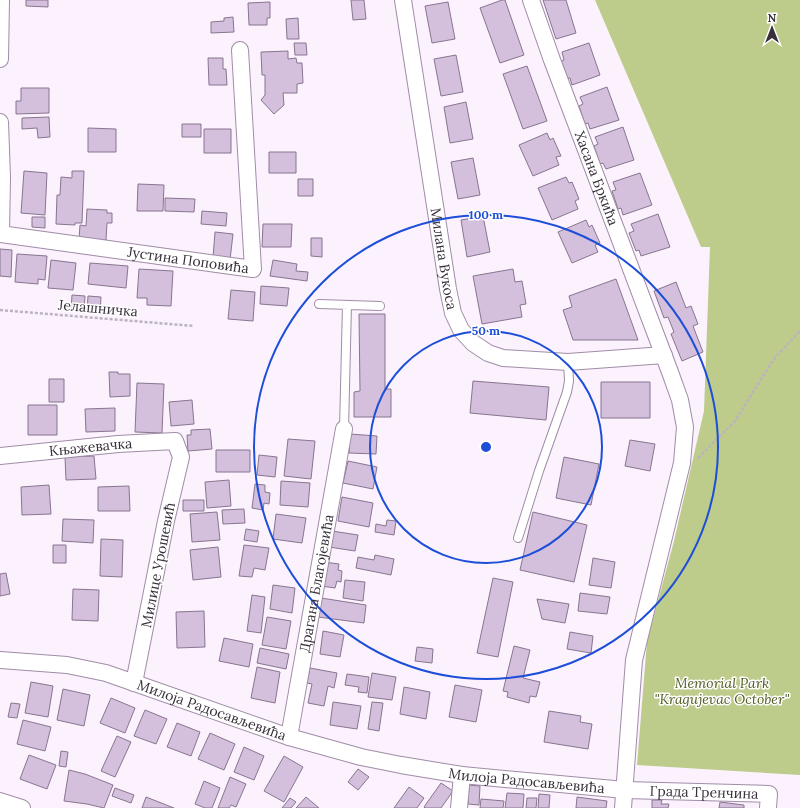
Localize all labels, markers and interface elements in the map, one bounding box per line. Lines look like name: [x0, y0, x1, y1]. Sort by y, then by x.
north arrow: [752, 8, 792, 48]
text: N: [768, 11, 777, 25]
street label: Хасана Бркића: [571, 128, 623, 228]
street label: Милана Вукоса: [426, 207, 461, 312]
text: 100 m: [469, 207, 503, 222]
street label: Јустина Поповића: [125, 243, 250, 277]
street label: Јелашничка: [56, 295, 139, 320]
text: 50 m: [472, 323, 500, 338]
street label: Књажевачка: [48, 434, 133, 460]
centre of rings: [479, 440, 493, 454]
street label: Милице Урошевић: [137, 501, 179, 629]
street label: Драгана Благојевића: [295, 513, 338, 654]
park label: Memorial Park "Kragujevac October": [655, 674, 789, 708]
street label: Милоја Радосављевића: [135, 676, 289, 744]
street label: Милоја Радосављевића: [447, 764, 605, 797]
street label: Града Тренчина: [650, 782, 759, 803]

